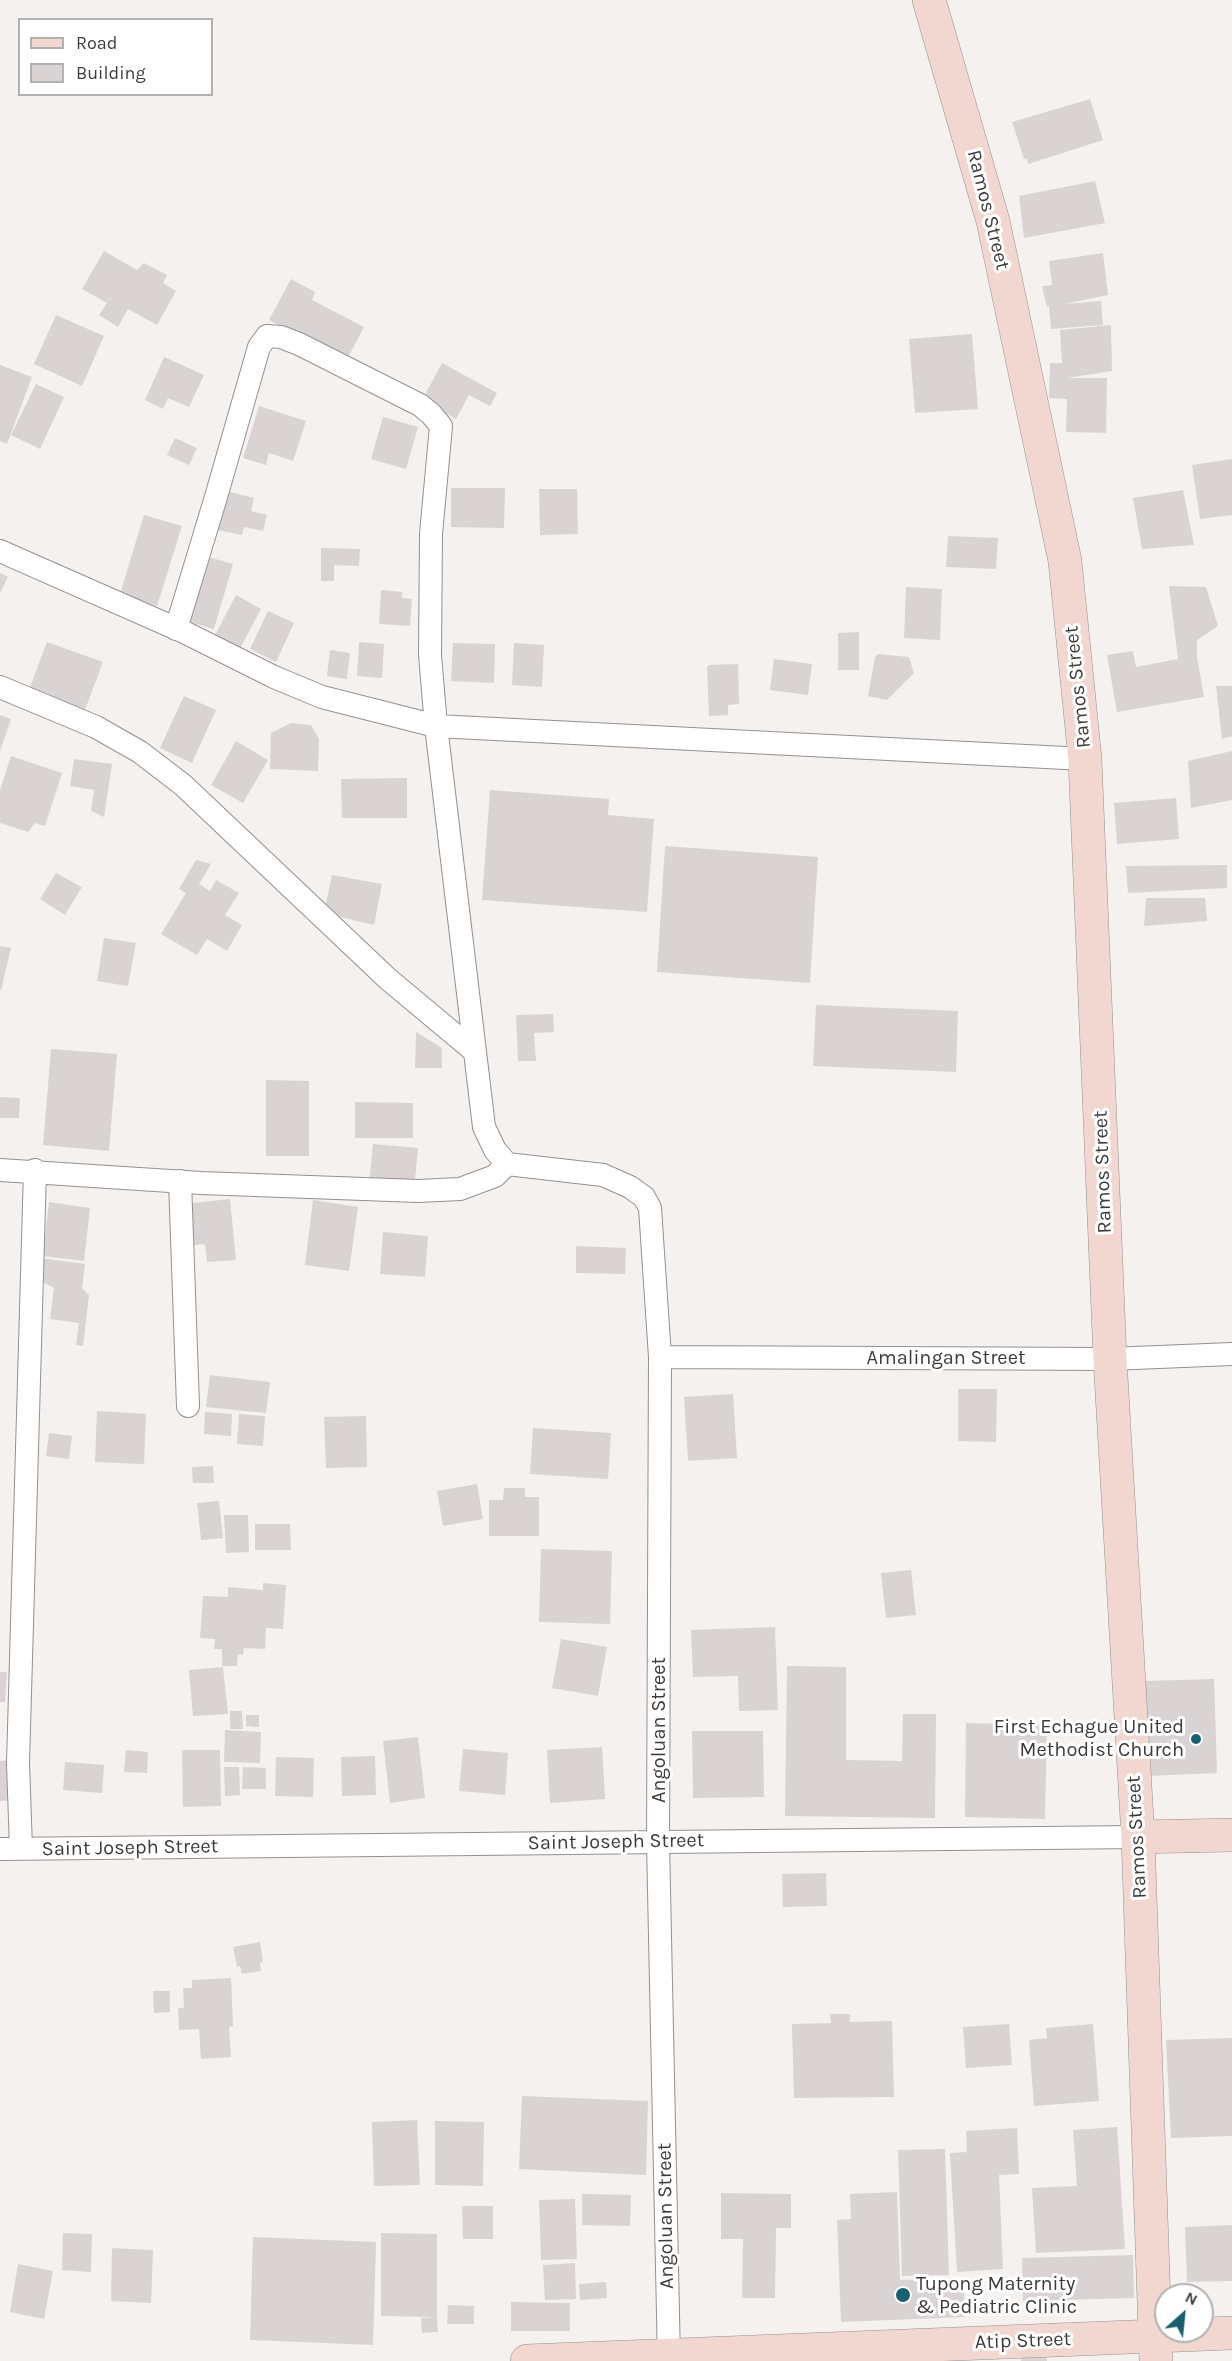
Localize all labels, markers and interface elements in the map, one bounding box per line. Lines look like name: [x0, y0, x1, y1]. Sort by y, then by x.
legend: [18, 18, 213, 96]
text: Road: [76, 32, 117, 54]
text: Building: [76, 62, 146, 84]
street label: Ramos Street: [961, 147, 1015, 273]
street label: Ramos Street: [1060, 625, 1096, 749]
street label: Ramos Street: [1089, 1110, 1117, 1234]
street label: Amalingan Street: [867, 1346, 1025, 1370]
street label: Angoluan Street: [647, 1657, 671, 1803]
place label: First Echague United Methodist Church: [994, 1715, 1184, 1762]
marker: First Echague United Methodist Church: [1189, 1732, 1203, 1746]
street label: Ramos Street: [1122, 1775, 1152, 1899]
street label: Saint Joseph Street: [528, 1828, 704, 1856]
street label: Saint Joseph Street: [42, 1834, 218, 1862]
street label: Angoluan Street: [653, 2143, 679, 2289]
place label: Tupong Maternity & Pediatric Clinic: [916, 2272, 1077, 2319]
north arrow: [1154, 2283, 1214, 2343]
marker: Tupong Maternity & Pediatric Clinic: [894, 2286, 912, 2304]
text: N: [1182, 2287, 1201, 2309]
street label: Atip Street: [974, 2327, 1072, 2355]

